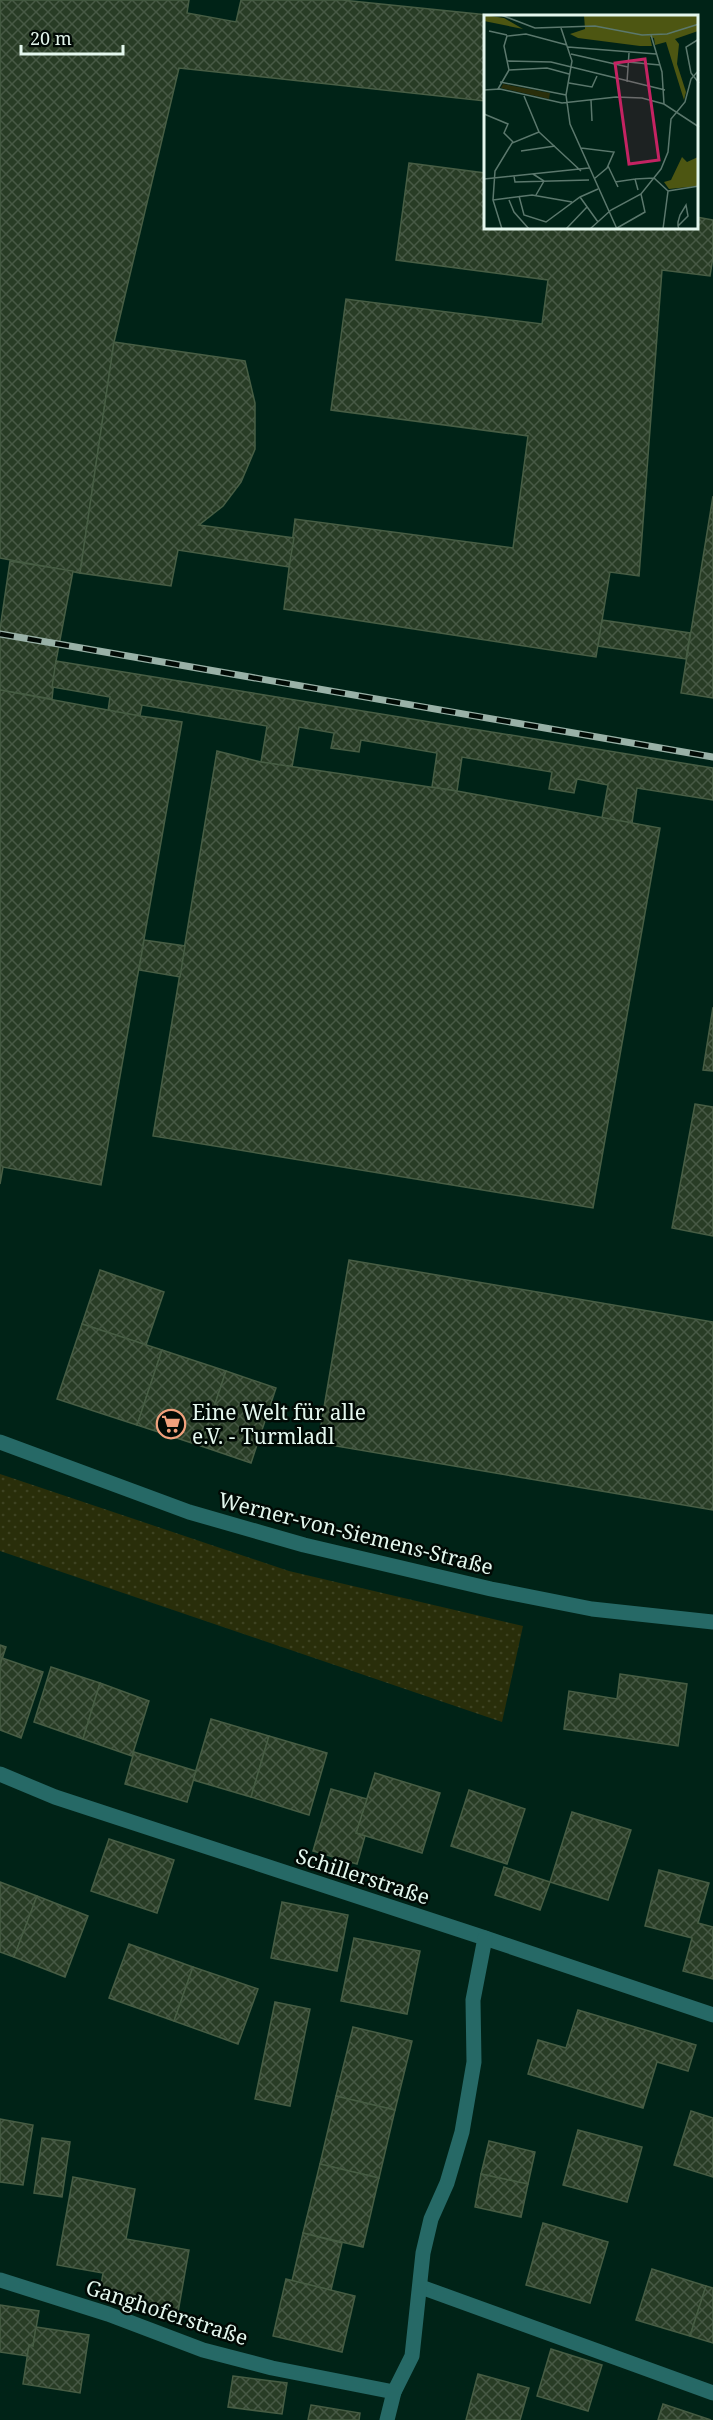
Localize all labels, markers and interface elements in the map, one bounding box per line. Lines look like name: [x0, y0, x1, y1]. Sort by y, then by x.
inset map: [484, 15, 698, 230]
scale bar: [21, 18, 123, 56]
text: 20 m: [30, 26, 72, 50]
place label: Eine Welt für alle e.V. - Turmladl: [192, 1398, 366, 1450]
supermarket icon: Eine Welt für alle e.V. - Turmladl: [155, 1408, 187, 1440]
street label: Werner-von-Siemens-Straße: [216, 1485, 496, 1581]
street label: Schillerstraße: [293, 1841, 433, 1911]
street label: Ganghoferstraße: [82, 2273, 252, 2351]

